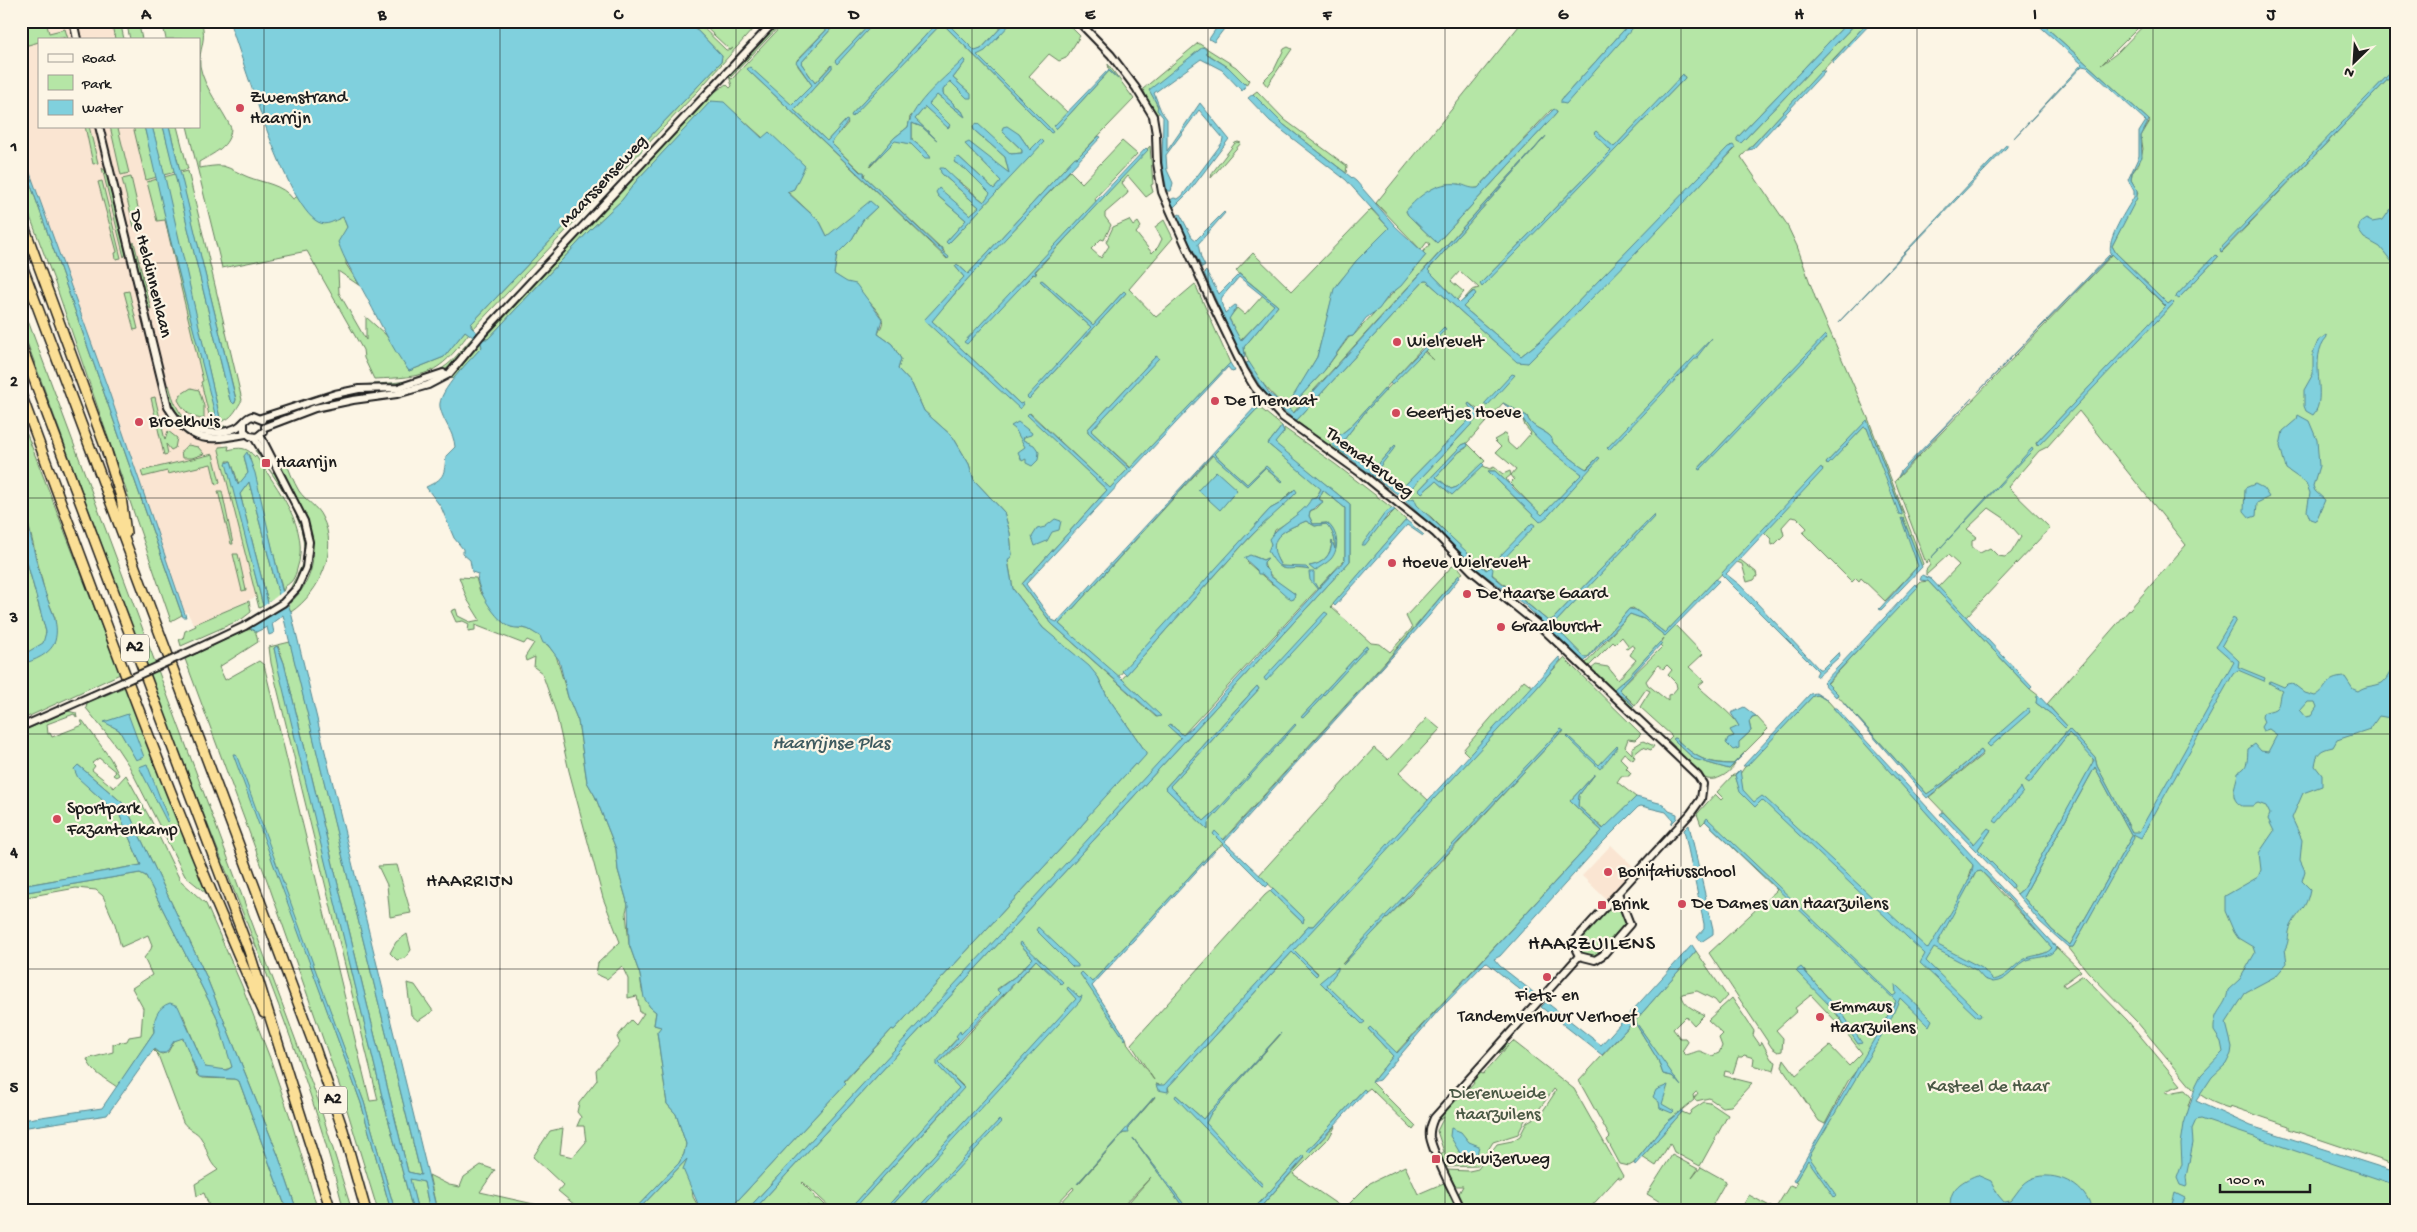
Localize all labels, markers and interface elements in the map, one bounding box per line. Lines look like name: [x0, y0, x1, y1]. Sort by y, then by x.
text: A: [140, 7, 152, 26]
text: B: [377, 7, 387, 26]
text: C: [613, 7, 624, 26]
text: D: [847, 7, 860, 26]
text: E: [1085, 7, 1096, 26]
text: F: [1322, 7, 1333, 26]
text: G: [1558, 7, 1569, 26]
text: H: [1794, 7, 1804, 26]
text: I: [2033, 7, 2037, 26]
text: J: [2266, 7, 2277, 26]
legend: [38, 38, 200, 128]
north arrow: [2330, 38, 2380, 88]
text: Road: [82, 50, 116, 68]
text: N: [2342, 62, 2357, 81]
text: Park: [81, 76, 112, 94]
place label: Zwemstrand Haarrijn: [250, 88, 349, 130]
text: Water: [82, 100, 124, 118]
marker: Zwemstrand Haarrijn: [234, 102, 246, 114]
street label: Maarssenseweg: [556, 131, 652, 233]
text: 1: [10, 139, 17, 158]
street label: De Heldinnenlaan: [124, 207, 176, 340]
place label: Wielrevelt: [1407, 332, 1485, 353]
marker: Wielrevelt: [1391, 336, 1403, 348]
text: 2: [10, 374, 18, 393]
place label: De Themaat: [1224, 391, 1318, 412]
marker: De Themaat: [1209, 395, 1221, 407]
place label: Geertjes Hoeve: [1406, 403, 1522, 424]
marker: Geertjes Hoeve: [1390, 407, 1402, 419]
place label: Broekhuis: [148, 412, 221, 433]
marker: Broekhuis: [133, 416, 145, 428]
street label: Thematerweg: [1320, 422, 1417, 503]
place label: Haarrijn: [276, 453, 337, 474]
marker: Haarrijn: [260, 457, 272, 469]
place label: Hoeve Wielrevelt: [1402, 553, 1531, 574]
marker: Hoeve Wielrevelt: [1386, 557, 1398, 569]
place label: De Haarse Gaard: [1476, 584, 1609, 605]
marker: De Haarse Gaard: [1461, 588, 1473, 600]
text: 3: [9, 610, 18, 629]
place label: Graalburcht: [1511, 617, 1602, 638]
marker: Graalburcht: [1495, 621, 1507, 633]
road number: A2: [121, 634, 149, 661]
water label: Haarrijnse Plas: [772, 733, 892, 756]
place label: Sportpark Fazantenkamp: [66, 799, 178, 841]
marker: Sportpark Fazantenkamp: [51, 813, 63, 825]
text: 4: [9, 845, 18, 864]
place label: Bonifatiusschool: [1617, 862, 1736, 883]
marker: Bonifatiusschool: [1602, 866, 1614, 878]
district label: HAARRIJN: [426, 871, 514, 894]
place label: De Dames van Haarzuilens: [1691, 894, 1889, 915]
place label: Brink: [1611, 895, 1650, 916]
marker: De Dames van Haarzuilens: [1676, 898, 1688, 910]
marker: Brink: [1596, 899, 1608, 911]
district label: HAARZUILENS: [1528, 934, 1656, 957]
marker: Fiets- en Tandemverhuur Verhoef: [1541, 971, 1553, 983]
place label: Fiets- en Tandemverhuur Verhoef: [1457, 986, 1638, 1028]
place label: Emmaus Haarzuilens: [1830, 997, 1917, 1039]
marker: Emmaus Haarzuilens: [1814, 1011, 1826, 1023]
park label: Kasteel de Haar: [1927, 1077, 2050, 1098]
text: 5: [10, 1080, 19, 1099]
park label: Dierenweide Haarzuilens: [1449, 1084, 1547, 1126]
road number: A2: [319, 1086, 347, 1114]
place label: Ockhuizerweg: [1446, 1149, 1550, 1170]
marker: Ockhuizerweg: [1430, 1153, 1442, 1165]
scale bar: [2220, 1162, 2310, 1194]
text: 100 m: [2226, 1172, 2265, 1190]

